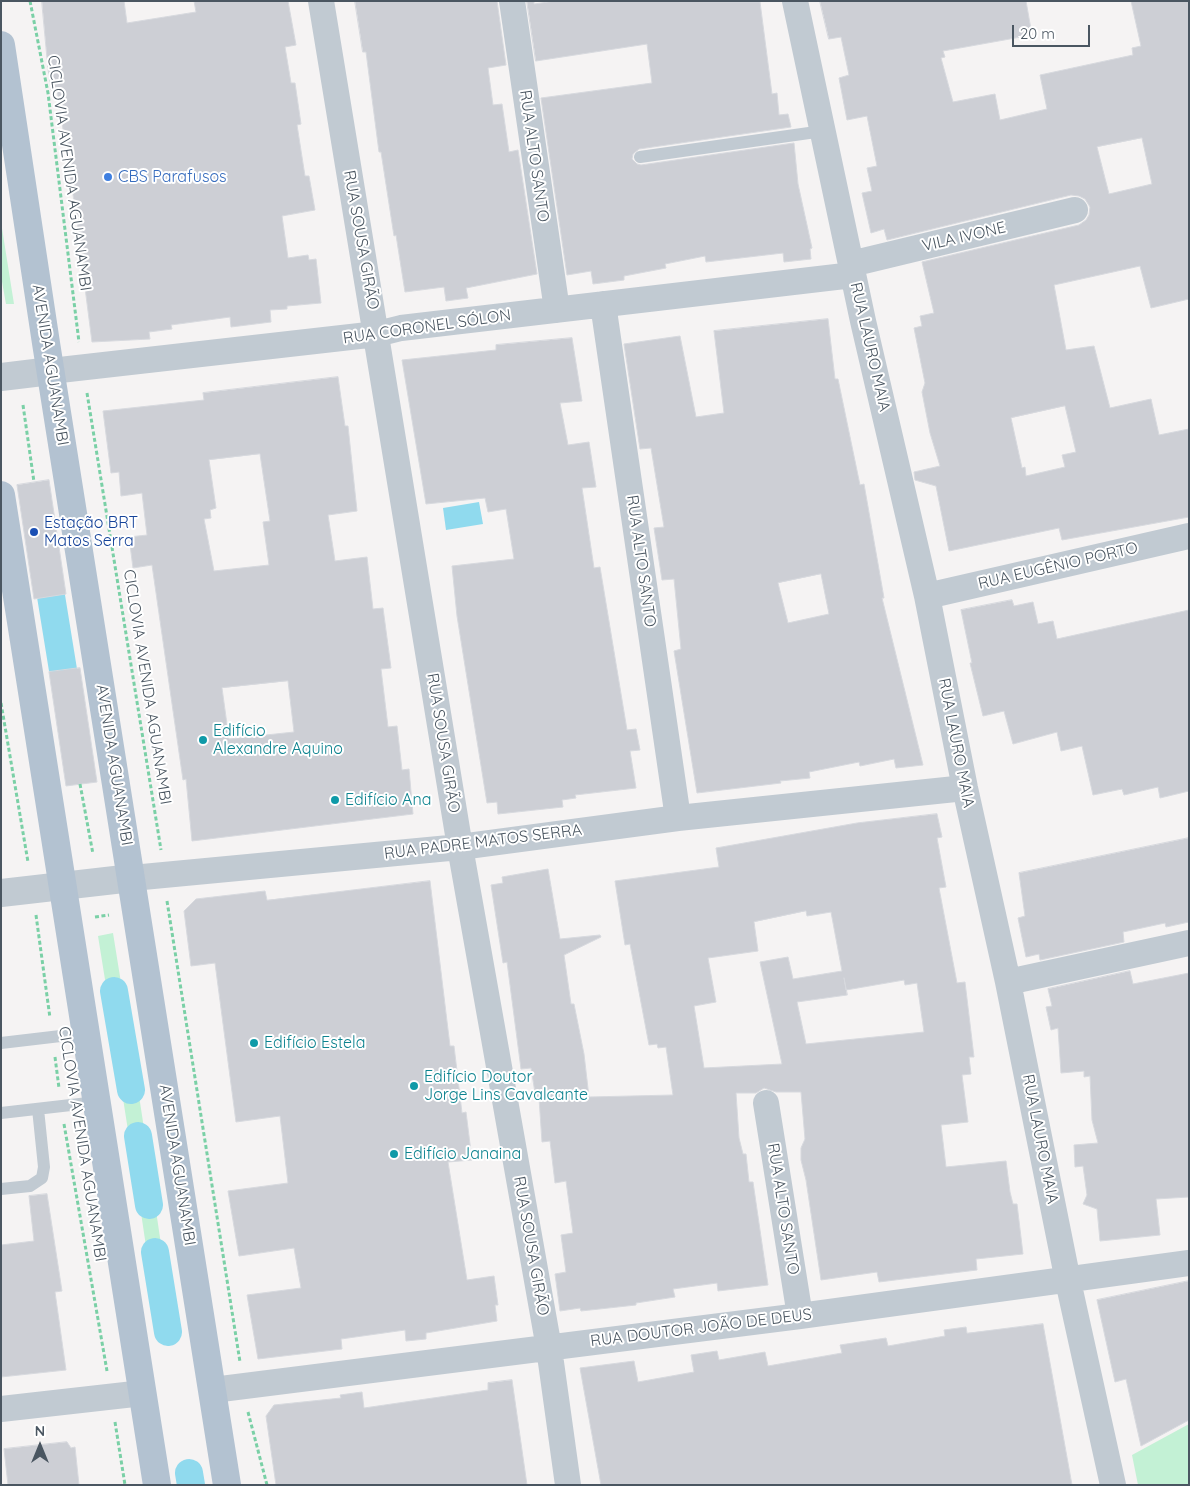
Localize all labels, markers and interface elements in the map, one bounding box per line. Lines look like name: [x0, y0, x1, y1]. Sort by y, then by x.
scale bar: [1015, 15, 1092, 47]
text: 20 m: [1020, 24, 1055, 43]
street label: CICLOVIA AVENIDA AGUANAMBI: [43, 54, 95, 292]
street label: RUA ALTO SANTO: [515, 89, 553, 223]
place label: CBS Parafusos: [118, 167, 227, 187]
street label: RUA SOUSA GIRÃO: [339, 169, 383, 311]
marker: CBS Parafusos: [102, 171, 114, 183]
street label: VILA IVONE: [920, 218, 1008, 256]
street label: RUA LAURO MAIA: [846, 281, 894, 413]
street label: AVENIDA AGUANAMBI: [28, 283, 72, 447]
street label: RUA CORONEL SÓLON: [342, 306, 512, 348]
street label: RUA ALTO SANTO: [622, 494, 660, 628]
place label: Estação BRT Matos Serra: [44, 513, 138, 551]
marker: Estação BRT Matos Serra: [28, 526, 40, 538]
street label: RUA EUGÊNIO PORTO: [976, 538, 1140, 594]
street label: CICLOVIA AVENIDA AGUANAMBI: [119, 568, 175, 806]
street label: RUA SOUSA GIRÃO: [422, 672, 464, 814]
street label: RUA LAURO MAIA: [934, 676, 978, 810]
street label: AVENIDA AGUANAMBI: [92, 683, 136, 847]
place label: Edifício Alexandre Aquino: [213, 721, 343, 759]
marker: Edifício Alexandre Aquino: [197, 734, 209, 746]
place label: Edifício Ana: [345, 790, 431, 810]
marker: Edifício Ana: [329, 794, 341, 806]
street label: RUA PADRE MATOS SERRA: [383, 820, 583, 864]
street label: CICLOVIA AVENIDA AGUANAMBI: [54, 1025, 110, 1263]
place label: Edifício Estela: [264, 1033, 365, 1053]
marker: Edifício Estela: [248, 1037, 260, 1049]
place label: Edifício Doutor Jorge Lins Cavalcante: [424, 1067, 588, 1105]
street label: RUA LAURO MAIA: [1018, 1072, 1062, 1206]
marker: Edifício Doutor Jorge Lins Cavalcante: [408, 1080, 420, 1092]
street label: AVENIDA AGUANAMBI: [155, 1083, 199, 1247]
street label: RUA ALTO SANTO: [763, 1142, 803, 1276]
place label: Edifício Janaina: [404, 1144, 521, 1164]
marker: Edifício Janaina: [388, 1148, 400, 1160]
street label: RUA SOUSA GIRÃO: [509, 1175, 553, 1317]
street label: RUA DOUTOR JOÃO DE DEUS: [589, 1305, 813, 1351]
north arrow: [15, 1421, 65, 1471]
text: N: [35, 1422, 45, 1440]

